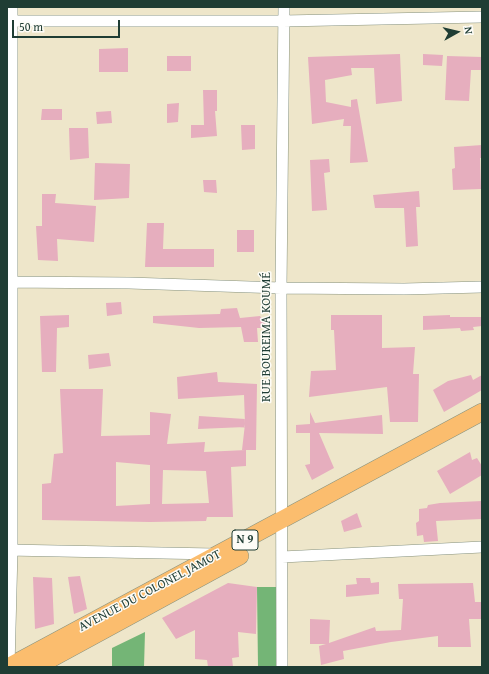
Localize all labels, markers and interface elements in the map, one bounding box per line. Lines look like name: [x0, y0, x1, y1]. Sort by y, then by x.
scale bar: [14, 12, 122, 38]
north arrow: [437, 12, 477, 52]
text: 50 m: [19, 18, 43, 35]
text: N: [460, 26, 477, 35]
street label: RUE BOUREIMA KOUMÉ: [259, 272, 275, 402]
road number: N 9: [232, 530, 258, 550]
street label: AVENUE DU COLONEL JAMOT: [76, 547, 224, 635]

